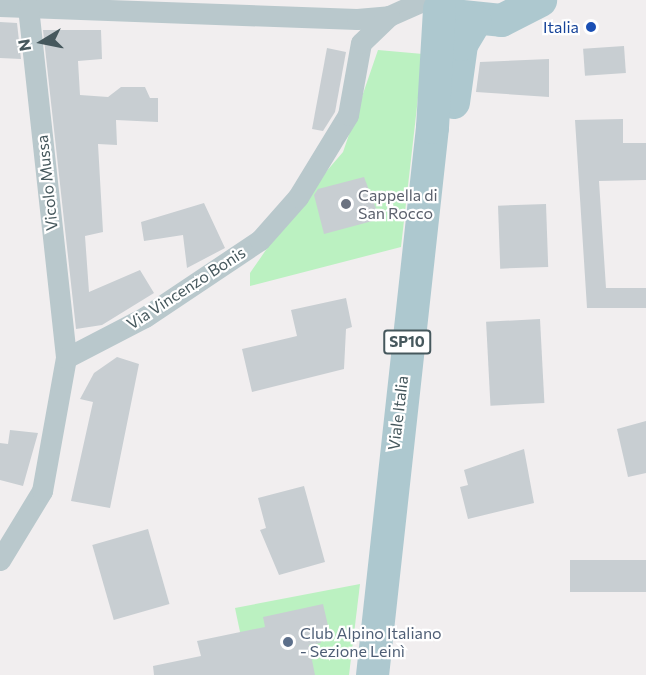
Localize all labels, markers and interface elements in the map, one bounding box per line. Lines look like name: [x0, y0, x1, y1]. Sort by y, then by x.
north arrow: [12, 12, 72, 72]
place label: Italia: [543, 17, 579, 37]
marker: Italia: [584, 20, 598, 34]
text: N: [13, 38, 34, 53]
street label: Vicolo Mussa: [32, 134, 62, 232]
place label: Cappella di San Rocco: [358, 185, 438, 223]
marker: Cappella di San Rocco: [339, 197, 353, 211]
street label: Via Vincenzo Bonis: [123, 243, 249, 333]
road number: SP10: [383, 330, 431, 354]
street label: Viale Italia: [384, 375, 412, 451]
place label: Club Alpino Italiano - Sezione Leinì: [300, 623, 442, 661]
marker: Club Alpino Italiano - Sezione Leinì: [281, 635, 295, 649]

